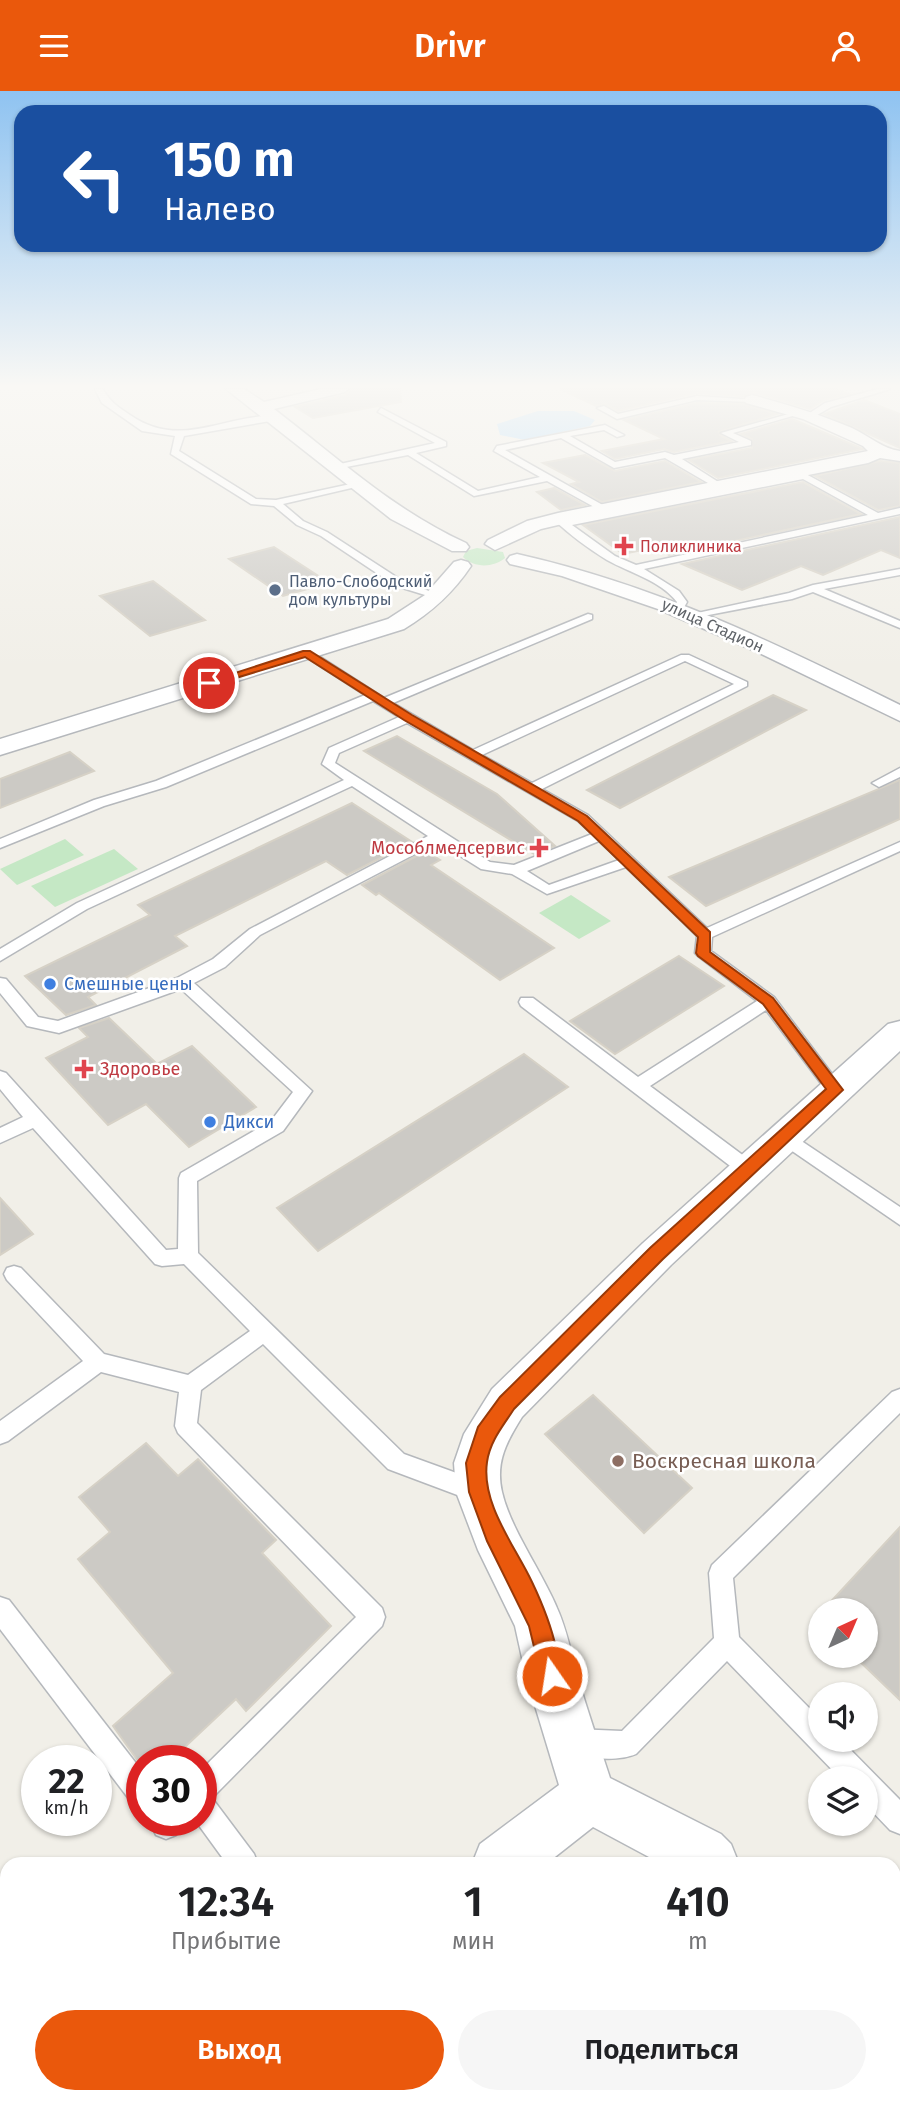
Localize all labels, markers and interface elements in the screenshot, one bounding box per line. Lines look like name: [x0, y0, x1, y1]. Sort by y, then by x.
icon: menu: [35, 27, 73, 65]
text: Drivr: [414, 27, 486, 65]
icon: person: [827, 27, 865, 65]
text: 150 m: [164, 130, 295, 189]
icon: left: [49, 133, 140, 224]
text: Налево: [164, 190, 276, 228]
marker: Поликлиника: [614, 536, 634, 556]
place label: Поликлиника: [640, 537, 742, 556]
place label: Павло-Слободский дом культуры: [289, 572, 432, 609]
marker: Павло-Слободский дом культуры: [267, 582, 283, 598]
street label: улица Стадион: [659, 594, 767, 656]
pin: [179, 653, 239, 713]
icon: arrive: [190, 664, 228, 702]
place label: Мособлмедсервис: [371, 837, 525, 859]
marker: Мособлмедсервис: [531, 840, 547, 856]
place label: Смешные цены: [64, 973, 193, 995]
marker: Смешные цены: [42, 976, 58, 992]
place label: Здоровье: [100, 1058, 180, 1080]
marker: Здоровье: [74, 1059, 94, 1079]
place label: Дикси: [223, 1111, 274, 1133]
marker: Дикси: [202, 1114, 218, 1130]
place label: Воскресная школа: [632, 1448, 816, 1474]
marker: Воскресная школа: [610, 1453, 626, 1469]
north arrow: [808, 1598, 878, 1668]
map controls: [808, 1598, 878, 1836]
position arrow: [515, 1639, 589, 1713]
button: sound: [808, 1682, 878, 1752]
speed limit sign: 30: [126, 1745, 217, 1836]
text: 22: [48, 1760, 85, 1802]
button: layers: [808, 1766, 878, 1836]
text: km/h: [44, 1797, 89, 1819]
text: 12:34: [178, 1877, 274, 1927]
text: 1: [464, 1877, 483, 1927]
text: 410: [666, 1877, 730, 1927]
text: Прибытие: [171, 1927, 281, 1955]
text: мин: [452, 1927, 495, 1955]
text: m: [688, 1927, 708, 1955]
button: Выход: [35, 2010, 444, 2090]
button: Поделиться: [458, 2010, 866, 2090]

